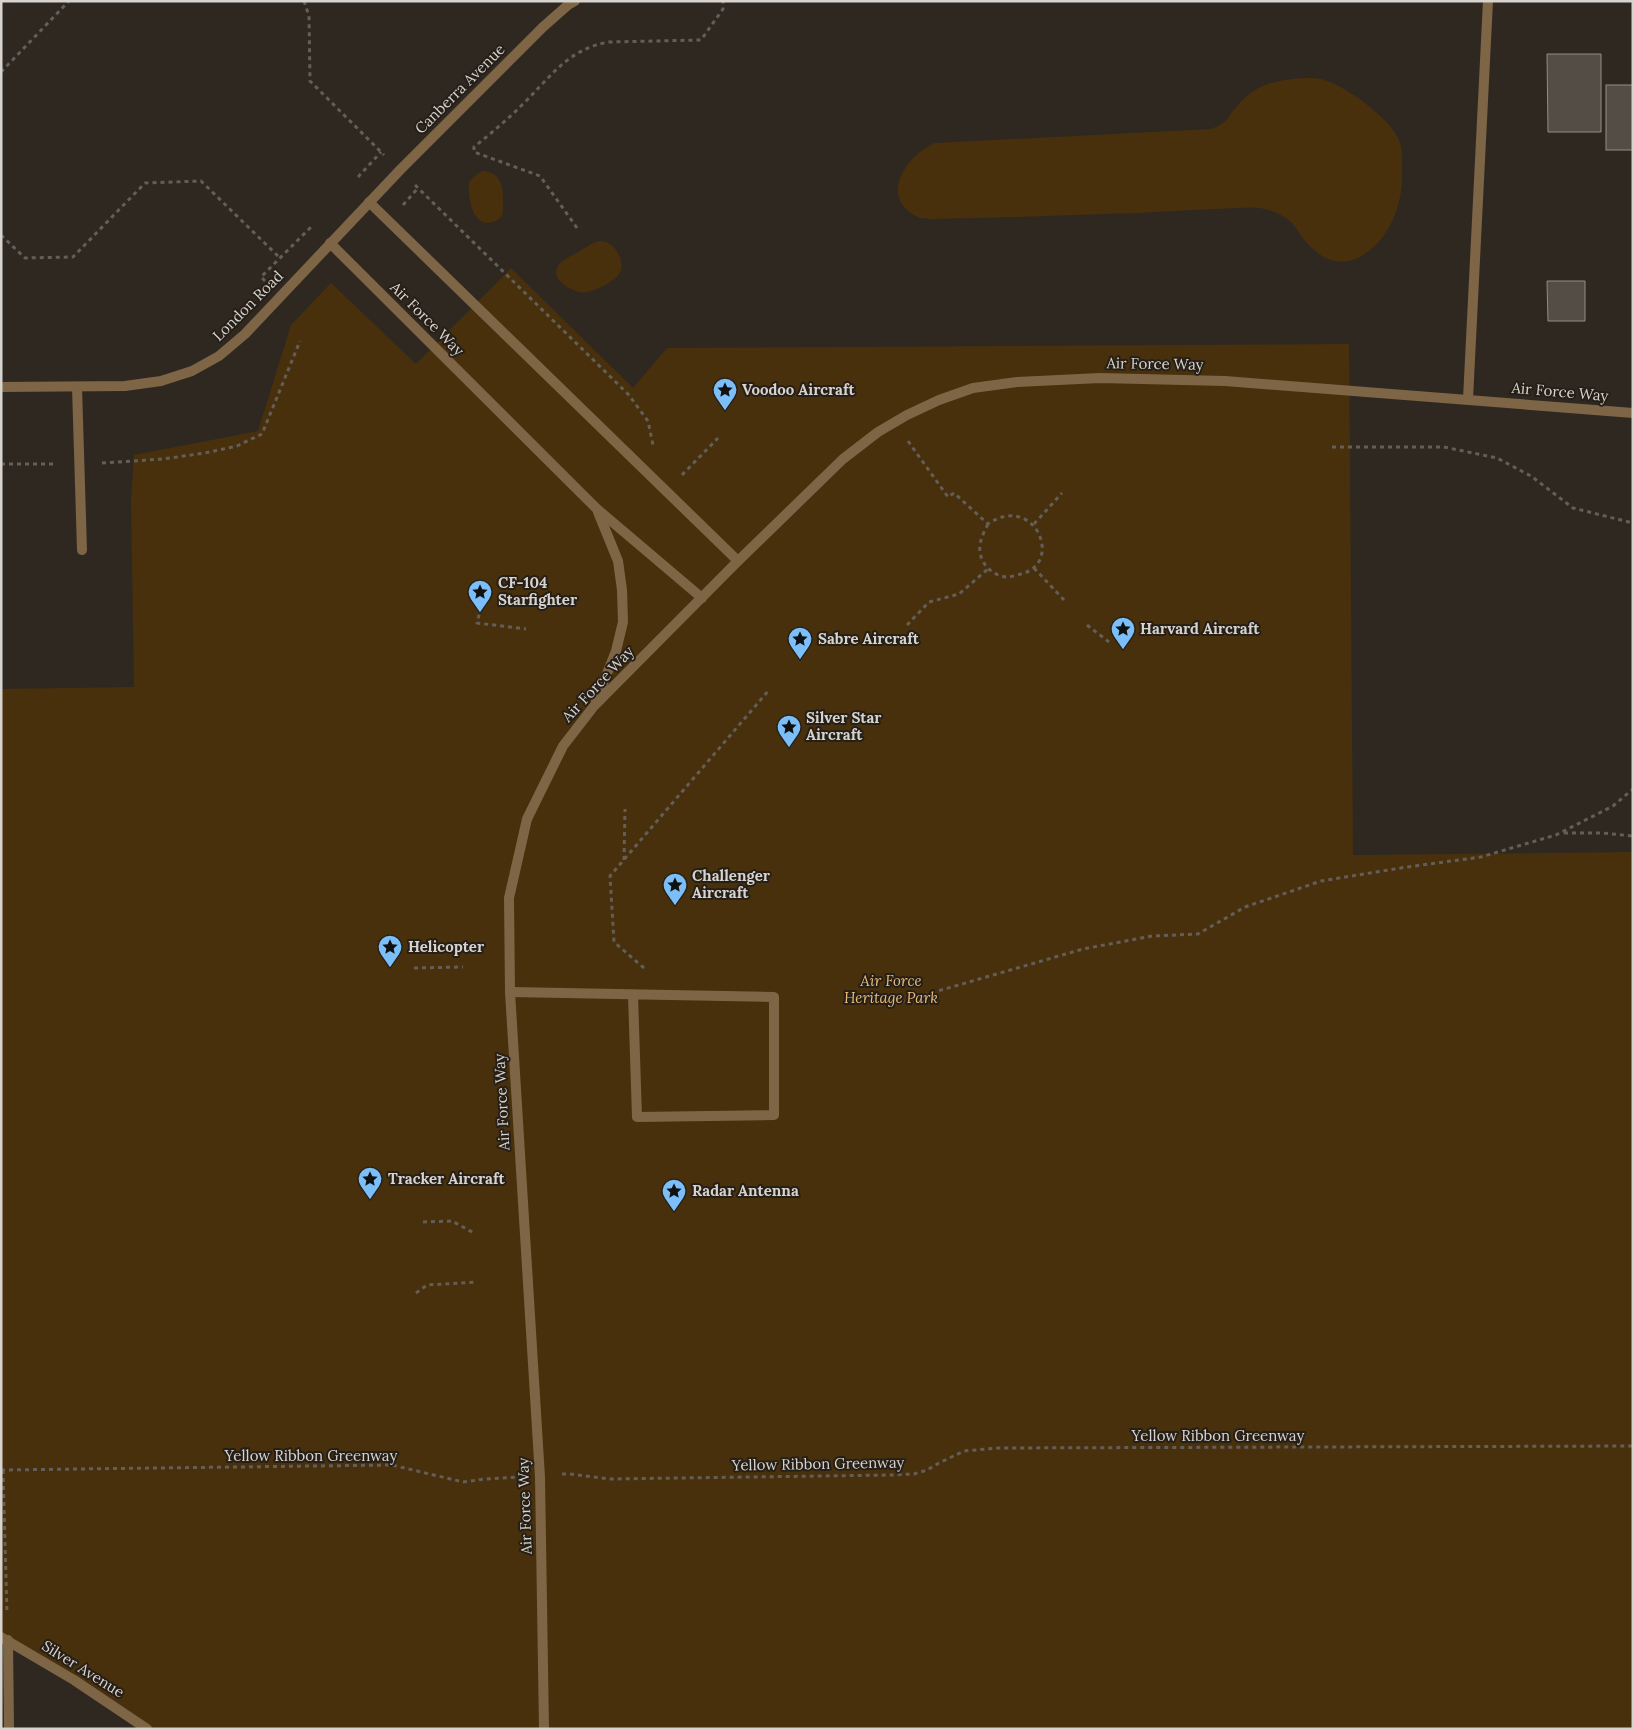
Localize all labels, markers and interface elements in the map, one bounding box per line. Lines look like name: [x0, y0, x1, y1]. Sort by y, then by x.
street label: Canberra Avenue: [411, 40, 509, 138]
street label: London Road: [208, 266, 287, 345]
street label: Air Force Way: [386, 277, 468, 360]
street label: Air Force Way: [1105, 353, 1204, 374]
place icon: Voodoo Aircraft: [712, 377, 738, 411]
street label: Air Force Way: [1510, 378, 1609, 405]
place label: Voodoo Aircraft: [742, 380, 856, 399]
place label: CF-104 Starfighter: [498, 573, 578, 609]
place icon: CF-104 Starfighter: [467, 579, 493, 613]
place icon: Harvard Aircraft: [1110, 616, 1136, 650]
place label: Harvard Aircraft: [1140, 619, 1260, 638]
place icon: Sabre Aircraft: [787, 626, 813, 660]
place label: Sabre Aircraft: [818, 629, 920, 648]
street label: Air Force Way: [557, 642, 638, 726]
place label: Silver Star Aircraft: [806, 708, 882, 744]
place icon: Silver Star Aircraft: [776, 714, 802, 748]
place label: Challenger Aircraft: [692, 866, 771, 902]
place icon: Challenger Aircraft: [662, 872, 688, 906]
place icon: Helicopter: [377, 934, 403, 968]
place label: Helicopter: [408, 937, 485, 956]
park label: Air Force Heritage Park: [844, 971, 938, 1007]
street label: Air Force Way: [489, 1053, 514, 1152]
place icon: Tracker Aircraft: [357, 1166, 383, 1200]
place label: Tracker Aircraft: [388, 1169, 505, 1188]
place icon: Radar Antenna: [661, 1178, 687, 1212]
place label: Radar Antenna: [692, 1181, 799, 1200]
street label: Yellow Ribbon Greenway: [1131, 1426, 1304, 1445]
street label: Yellow Ribbon Greenway: [224, 1446, 397, 1465]
street label: Yellow Ribbon Greenway: [730, 1452, 905, 1475]
street label: Air Force Way: [513, 1457, 536, 1556]
street label: Silver Avenue: [39, 1636, 128, 1701]

